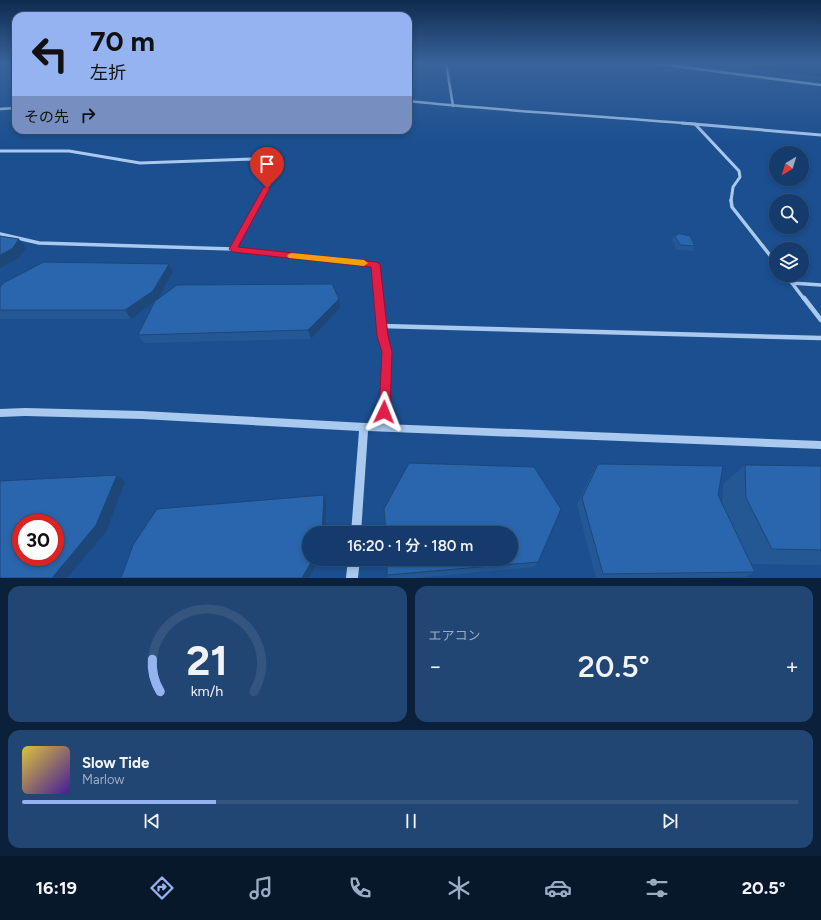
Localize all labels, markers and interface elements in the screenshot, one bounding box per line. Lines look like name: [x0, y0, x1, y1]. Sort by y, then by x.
text: 70 m: [90, 24, 155, 58]
icon: left: [24, 28, 76, 80]
text: 左折: [90, 62, 126, 84]
icon: right: [77, 104, 99, 126]
text: その先: [24, 108, 69, 126]
north arrow: [769, 146, 809, 186]
map controls: [769, 146, 809, 282]
pin: [250, 147, 284, 188]
icon: arrive: [256, 153, 278, 175]
button: search: [769, 194, 809, 234]
button: layers: [769, 242, 809, 282]
position arrow: [363, 391, 405, 433]
speed limit sign: 30: [12, 514, 64, 566]
text: 16:20 · 1 分 · 180 m: [347, 537, 473, 555]
text: エアコン: [429, 628, 481, 643]
text: 21: [186, 635, 228, 685]
text: 20.5°: [578, 648, 650, 685]
text: −: [429, 653, 442, 680]
text: +: [785, 653, 799, 680]
text: km/h: [191, 682, 224, 700]
text: Slow Tide: [82, 754, 149, 772]
text: Marlow: [82, 772, 124, 787]
icon: previous: [141, 810, 163, 832]
icon: pause: [400, 810, 422, 832]
icon: next: [659, 810, 681, 832]
icon: directions: [148, 874, 176, 902]
icon: music: [247, 874, 275, 902]
icon: phone: [346, 874, 374, 902]
icon: climate: [445, 874, 473, 902]
icon: car: [544, 874, 572, 902]
icon: filters: [643, 874, 671, 902]
text: 16:19: [35, 877, 77, 899]
text: 20.5°: [742, 877, 785, 899]

